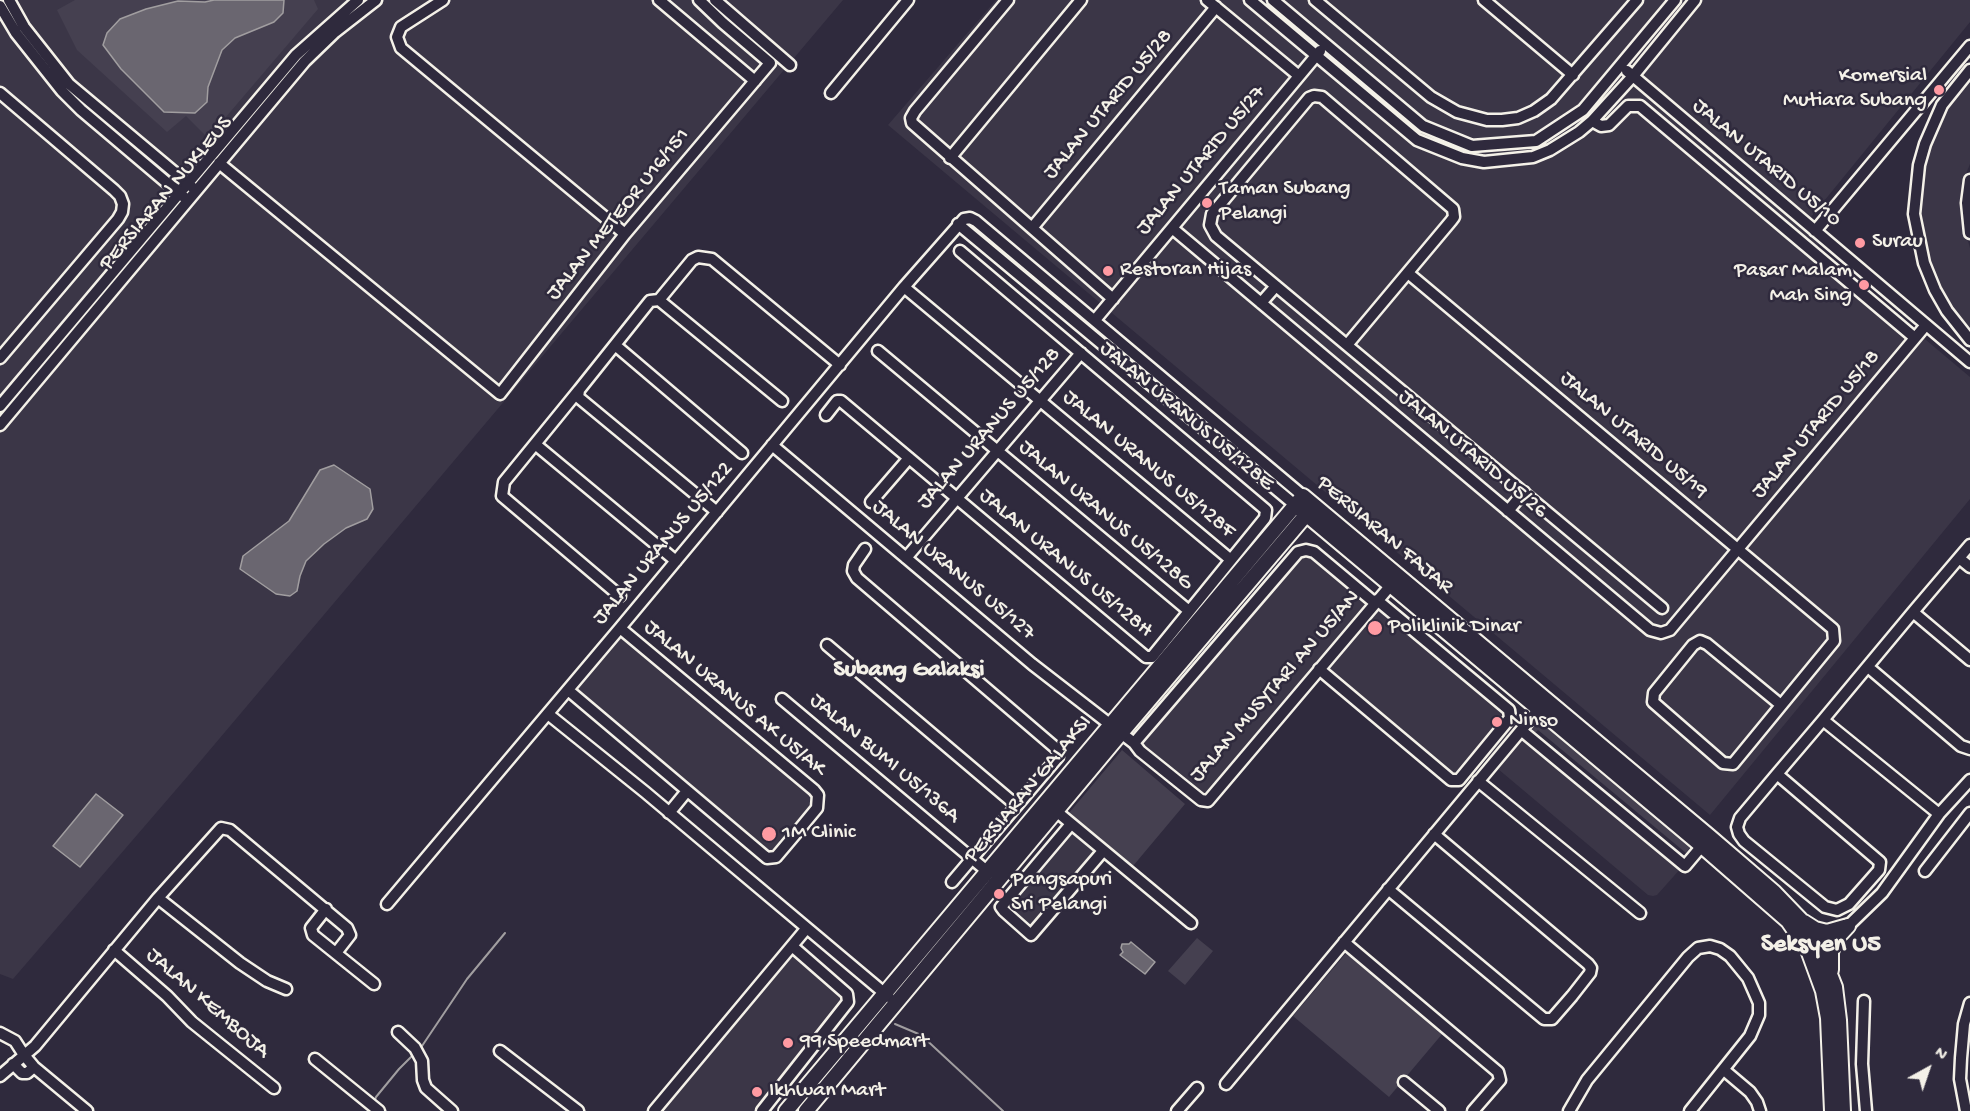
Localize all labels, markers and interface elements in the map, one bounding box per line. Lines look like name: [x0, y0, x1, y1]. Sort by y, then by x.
street label: JALAN UTARID U5/28: [1038, 24, 1180, 186]
place label: Komersial Mutiara Subang: [1783, 64, 1927, 116]
street label: JALAN UTARID U5/27: [1132, 81, 1272, 241]
marker: Komersial Mutiara Subang: [1932, 83, 1946, 97]
street label: JALAN UTARID U5/10: [1686, 94, 1846, 234]
street label: PERSIARAN NUKLEUS: [95, 111, 239, 277]
street label: JALAN METEOR U16/151: [541, 124, 697, 306]
place label: Taman Subang Pelangi: [1219, 177, 1350, 228]
marker: Taman Subang Pelangi: [1200, 196, 1214, 210]
place label: Surau: [1872, 230, 1923, 256]
marker: Surau: [1853, 236, 1867, 250]
place label: Restoran Hijas: [1120, 258, 1251, 284]
place label: Pasar Malam Mah Sing: [1734, 259, 1852, 310]
marker: Restoran Hijas: [1101, 264, 1115, 278]
marker: Pasar Malam Mah Sing: [1857, 278, 1871, 292]
street label: JALAN URANUS U5/128E: [1093, 336, 1279, 498]
street label: JALAN URANUS U5/128: [912, 343, 1068, 515]
street label: JALAN UTARID U5/18: [1747, 345, 1887, 505]
street label: JALAN UTARID U5/19: [1554, 366, 1712, 506]
street label: JALAN URANUS U5/128F: [1056, 385, 1240, 545]
street label: JALAN UTARID U5/26: [1392, 385, 1552, 525]
street label: JALAN URANUS U5/128G: [1012, 435, 1198, 597]
street label: JALAN URANUS U5/122: [588, 457, 740, 631]
street label: PERSIARAN FAJAR: [1310, 471, 1458, 601]
street label: JALAN URANUS U5/128H: [973, 484, 1157, 644]
street label: JALAN URANUS U5/127: [866, 495, 1040, 647]
street label: JALAN MUSYTARI AN U5/AN: [1185, 585, 1367, 789]
street label: JALAN URANUS AK U5/AK: [637, 615, 831, 783]
place label: Poliklinik Dinar: [1388, 615, 1520, 641]
marker: Poliklinik Dinar: [1366, 619, 1384, 637]
district label: Subang Galaksi: [834, 657, 984, 685]
street label: JALAN BUMI U5/136A: [803, 688, 965, 830]
place label: Ninso: [1509, 709, 1558, 735]
street label: PERSIARAN GALAKSI: [959, 710, 1099, 870]
marker: Ninso: [1490, 715, 1504, 729]
place label: 1M Clinic: [782, 821, 856, 847]
marker: 1M Clinic: [760, 825, 778, 843]
place label: Pangsapuri Sri Pelangi: [1011, 868, 1112, 920]
marker: Pangsapuri Sri Pelangi: [992, 887, 1006, 901]
district label: Seksyen U5: [1761, 930, 1881, 962]
street label: JALAN KEMBOJA: [140, 943, 274, 1065]
place label: 99 Speedmart: [800, 1030, 928, 1056]
marker: 99 Speedmart: [781, 1036, 795, 1050]
north arrow: [1898, 1039, 1958, 1099]
text: N: [1930, 1044, 1950, 1065]
place label: Ikhwan Mart: [769, 1079, 885, 1105]
marker: Ikhwan Mart: [750, 1085, 764, 1099]

